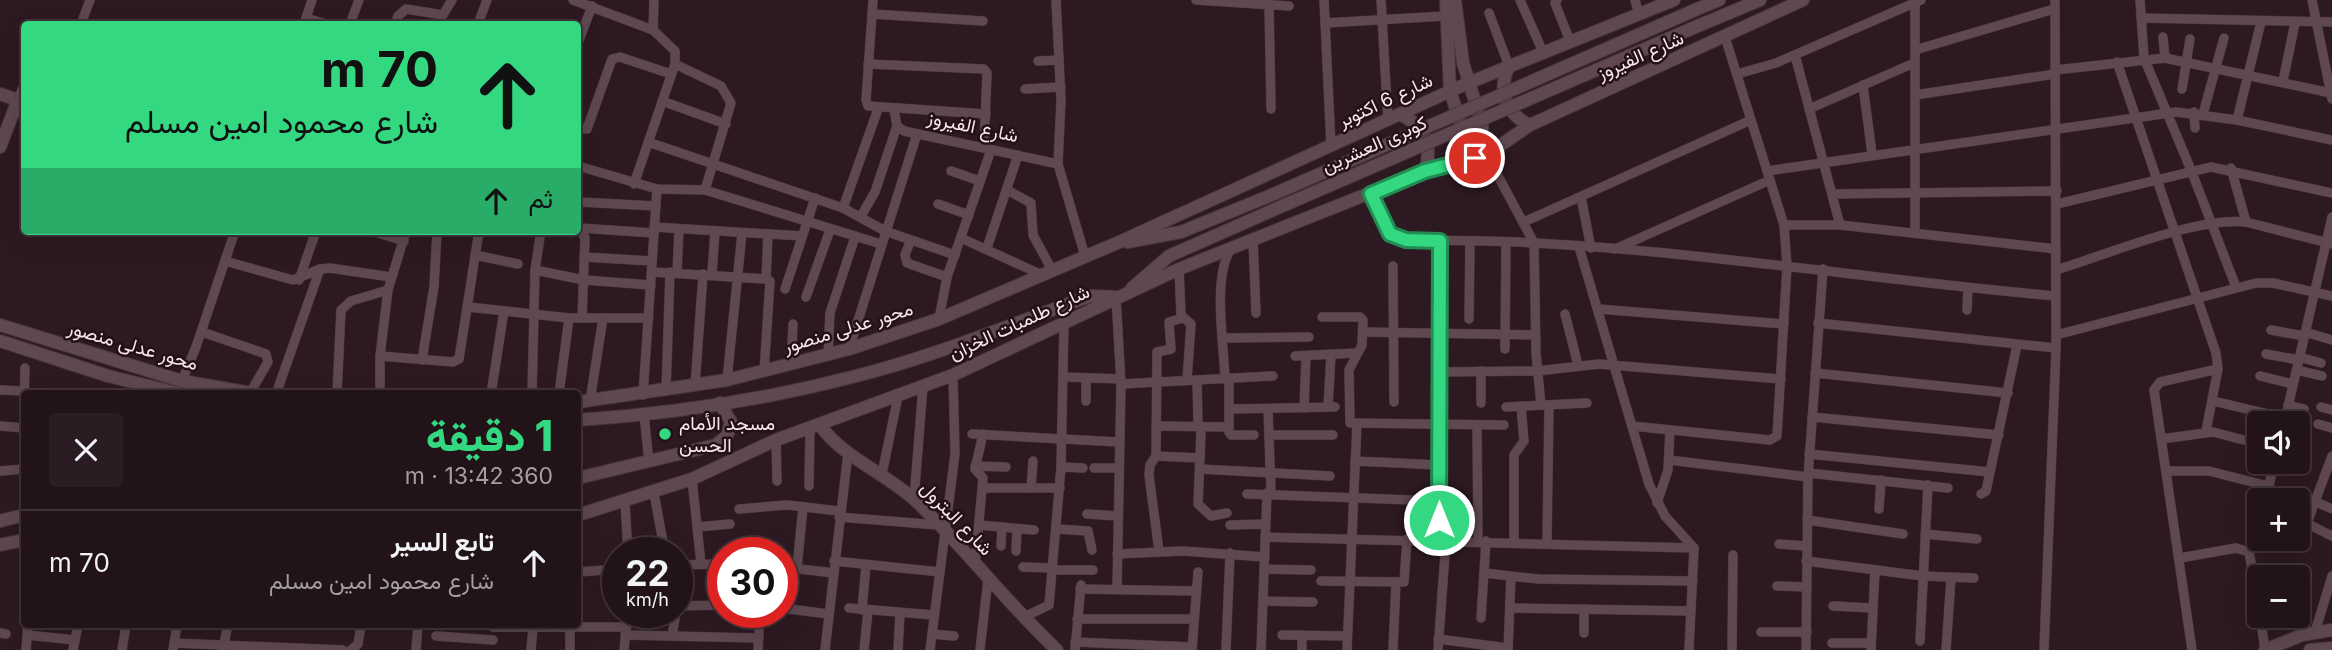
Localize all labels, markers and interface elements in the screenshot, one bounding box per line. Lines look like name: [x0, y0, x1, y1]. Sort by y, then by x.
street label: شارع الفيروز: [1592, 26, 1688, 86]
text: 70 m: [321, 40, 438, 99]
icon: ahead: [462, 49, 553, 140]
street label: شارع 6 اكتوبر: [1333, 69, 1437, 134]
text: شارع محمود امين مسلم: [125, 102, 438, 141]
street label: شارع الفيروز: [924, 105, 1021, 148]
street label: كوبرى العشرين: [1318, 111, 1430, 178]
pin: [1445, 128, 1505, 188]
icon: arrive: [1456, 139, 1494, 177]
icon: ahead: [477, 182, 515, 220]
text: ثم: [529, 183, 553, 214]
street label: شارع طلمبات الخزان: [945, 280, 1094, 366]
street label: محور عدلى منصور: [780, 297, 916, 358]
street label: محور عدلى منصور: [64, 316, 201, 375]
text: 1 دقيقة: [426, 410, 553, 461]
map controls: [2247, 411, 2310, 628]
button: sound: [2247, 411, 2310, 474]
place label: مسجد الأمام الحسن: [679, 412, 775, 457]
button: close: [49, 413, 123, 487]
marker: مسجد الأمام الحسن: [657, 426, 673, 442]
text: 360 m · 13:42: [405, 462, 553, 490]
street label: شارع البترول: [915, 476, 998, 561]
position arrow: [1402, 483, 1476, 557]
button: +: [2247, 488, 2310, 551]
text: تابع السير: [391, 526, 494, 557]
speed limit sign: 30: [707, 537, 798, 628]
icon: ahead: [515, 544, 553, 582]
text: 70 m: [49, 547, 110, 578]
text: 22: [625, 552, 670, 594]
button: −: [2247, 565, 2310, 628]
text: شارع محمود امين مسلم: [269, 567, 494, 595]
text: km/h: [626, 589, 669, 610]

